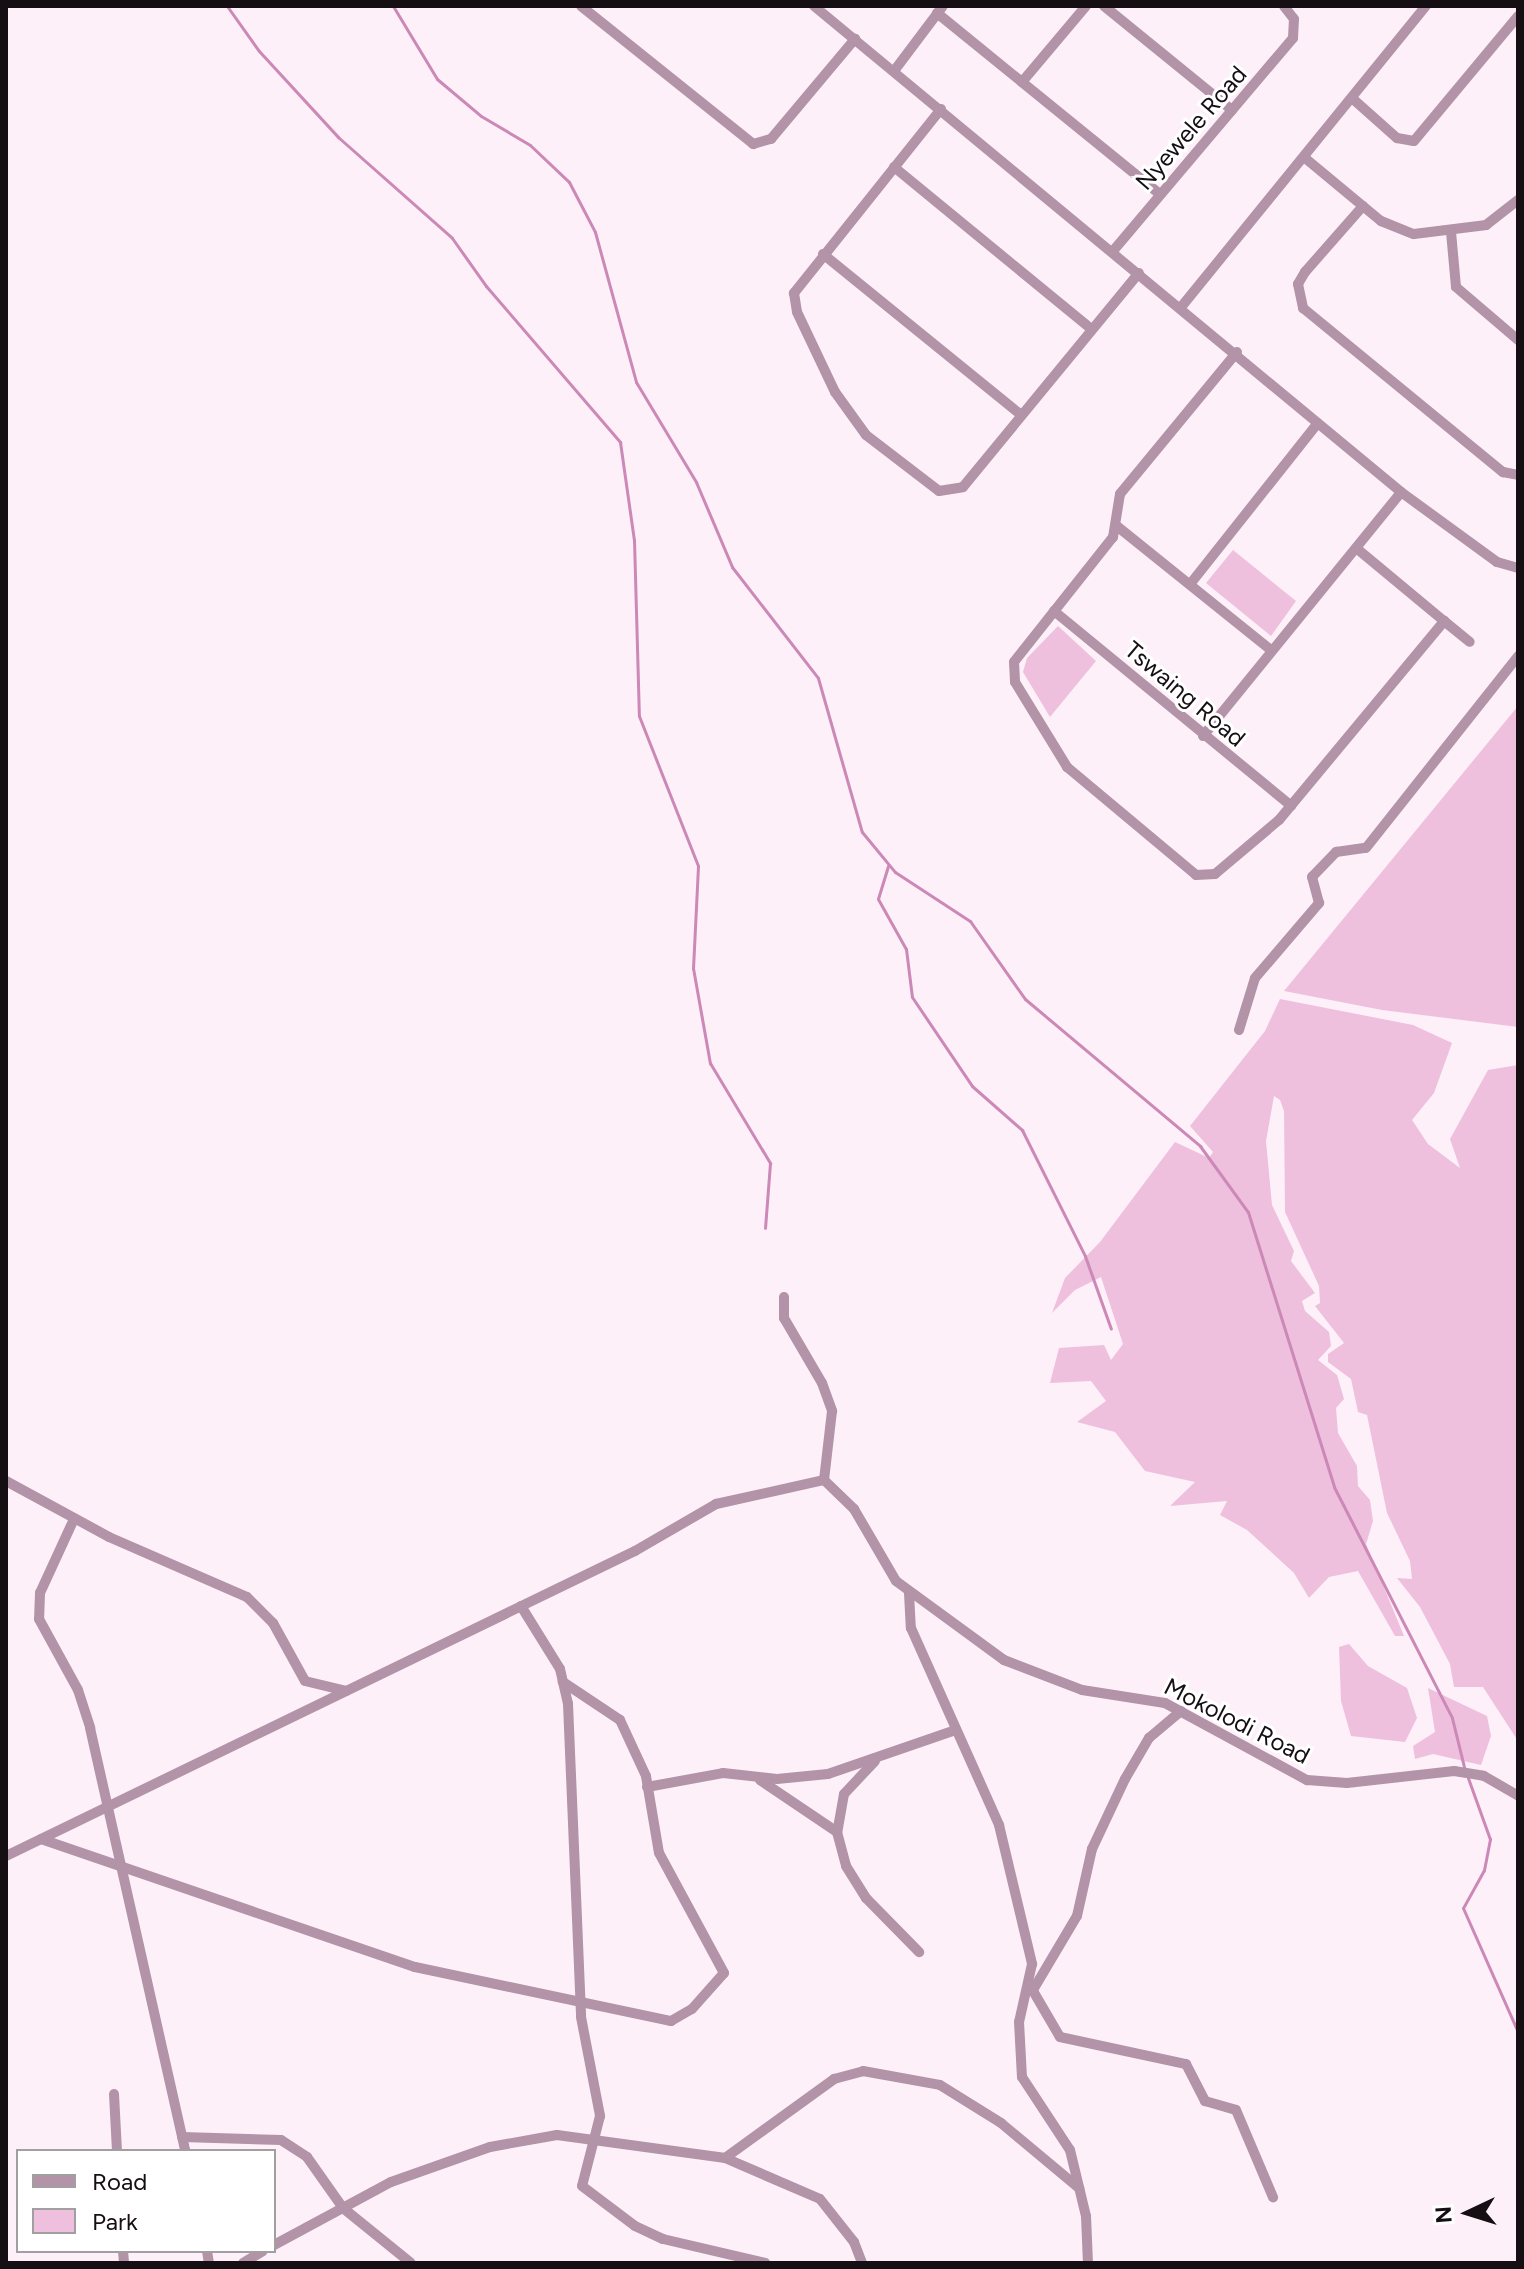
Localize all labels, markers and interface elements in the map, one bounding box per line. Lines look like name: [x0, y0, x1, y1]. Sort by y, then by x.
street label: Nyewele Road: [1129, 60, 1253, 196]
street label: Tswaing Road: [1119, 635, 1251, 753]
street label: Mokolodi Road: [1159, 1672, 1315, 1770]
legend: [16, 2149, 276, 2253]
text: Road: [92, 2167, 147, 2196]
north arrow: [1428, 2173, 1508, 2253]
text: N: [1429, 2205, 1458, 2224]
text: Park: [92, 2207, 138, 2236]

